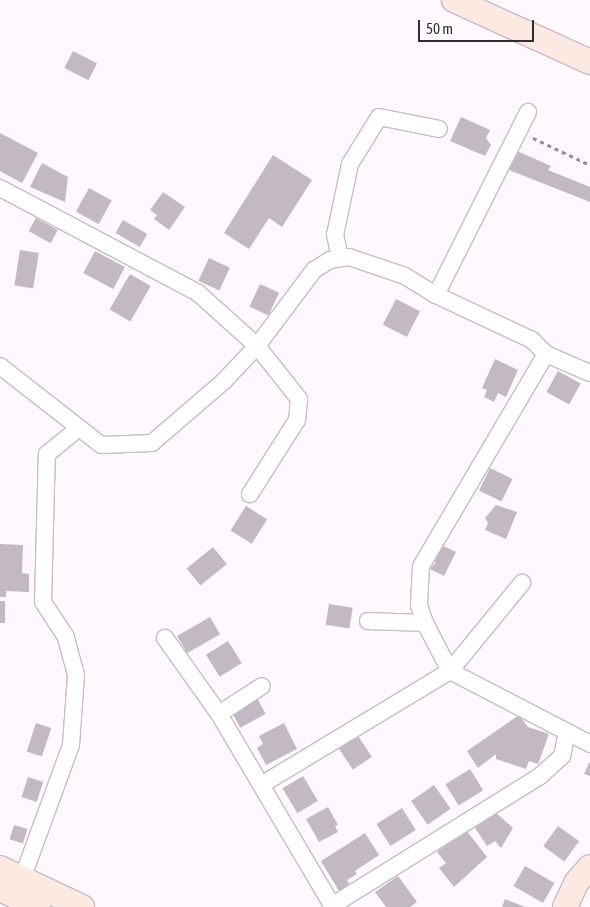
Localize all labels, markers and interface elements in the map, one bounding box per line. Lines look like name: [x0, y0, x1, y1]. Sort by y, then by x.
scale bar: [420, 10, 536, 42]
text: 50 m: [426, 20, 453, 37]

